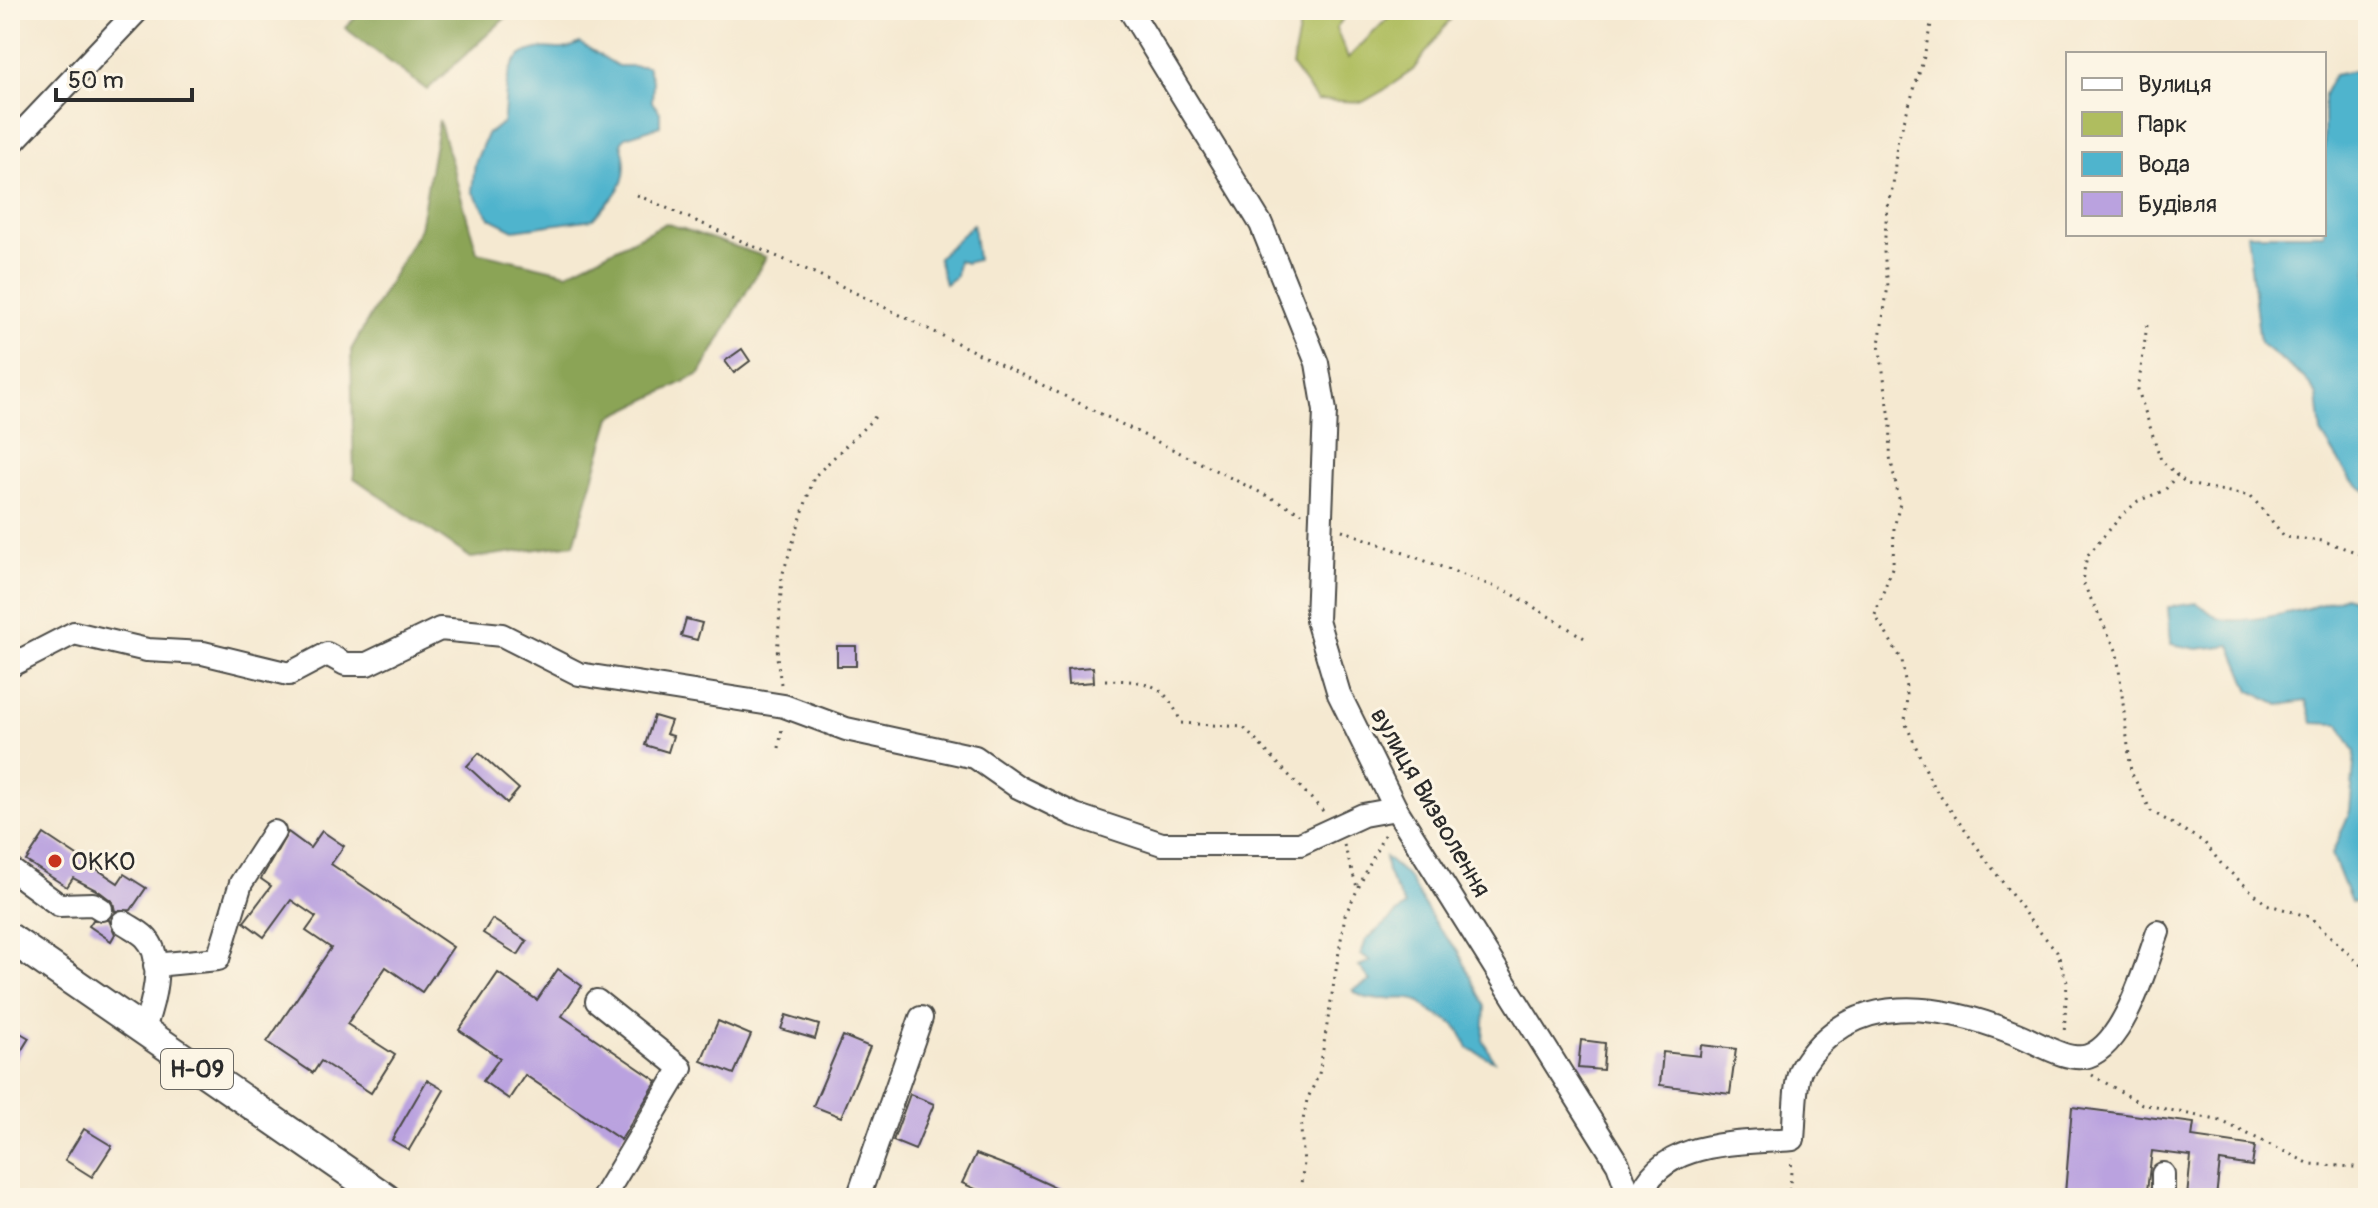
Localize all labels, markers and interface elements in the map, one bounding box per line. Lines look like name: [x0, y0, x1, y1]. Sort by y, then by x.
scale bar: [56, 52, 192, 102]
legend: [2066, 52, 2326, 236]
text: 50 m: [68, 66, 124, 95]
text: Вулиця: [2138, 70, 2211, 99]
text: Парк: [2138, 110, 2187, 139]
text: Вода: [2138, 150, 2190, 179]
text: Будівля: [2138, 190, 2217, 219]
street label: вулиця Визволення: [1363, 702, 1497, 903]
place label: OKKO: [71, 846, 135, 878]
marker: OKKO: [46, 852, 64, 870]
road number: Н-09: [161, 1049, 233, 1089]

